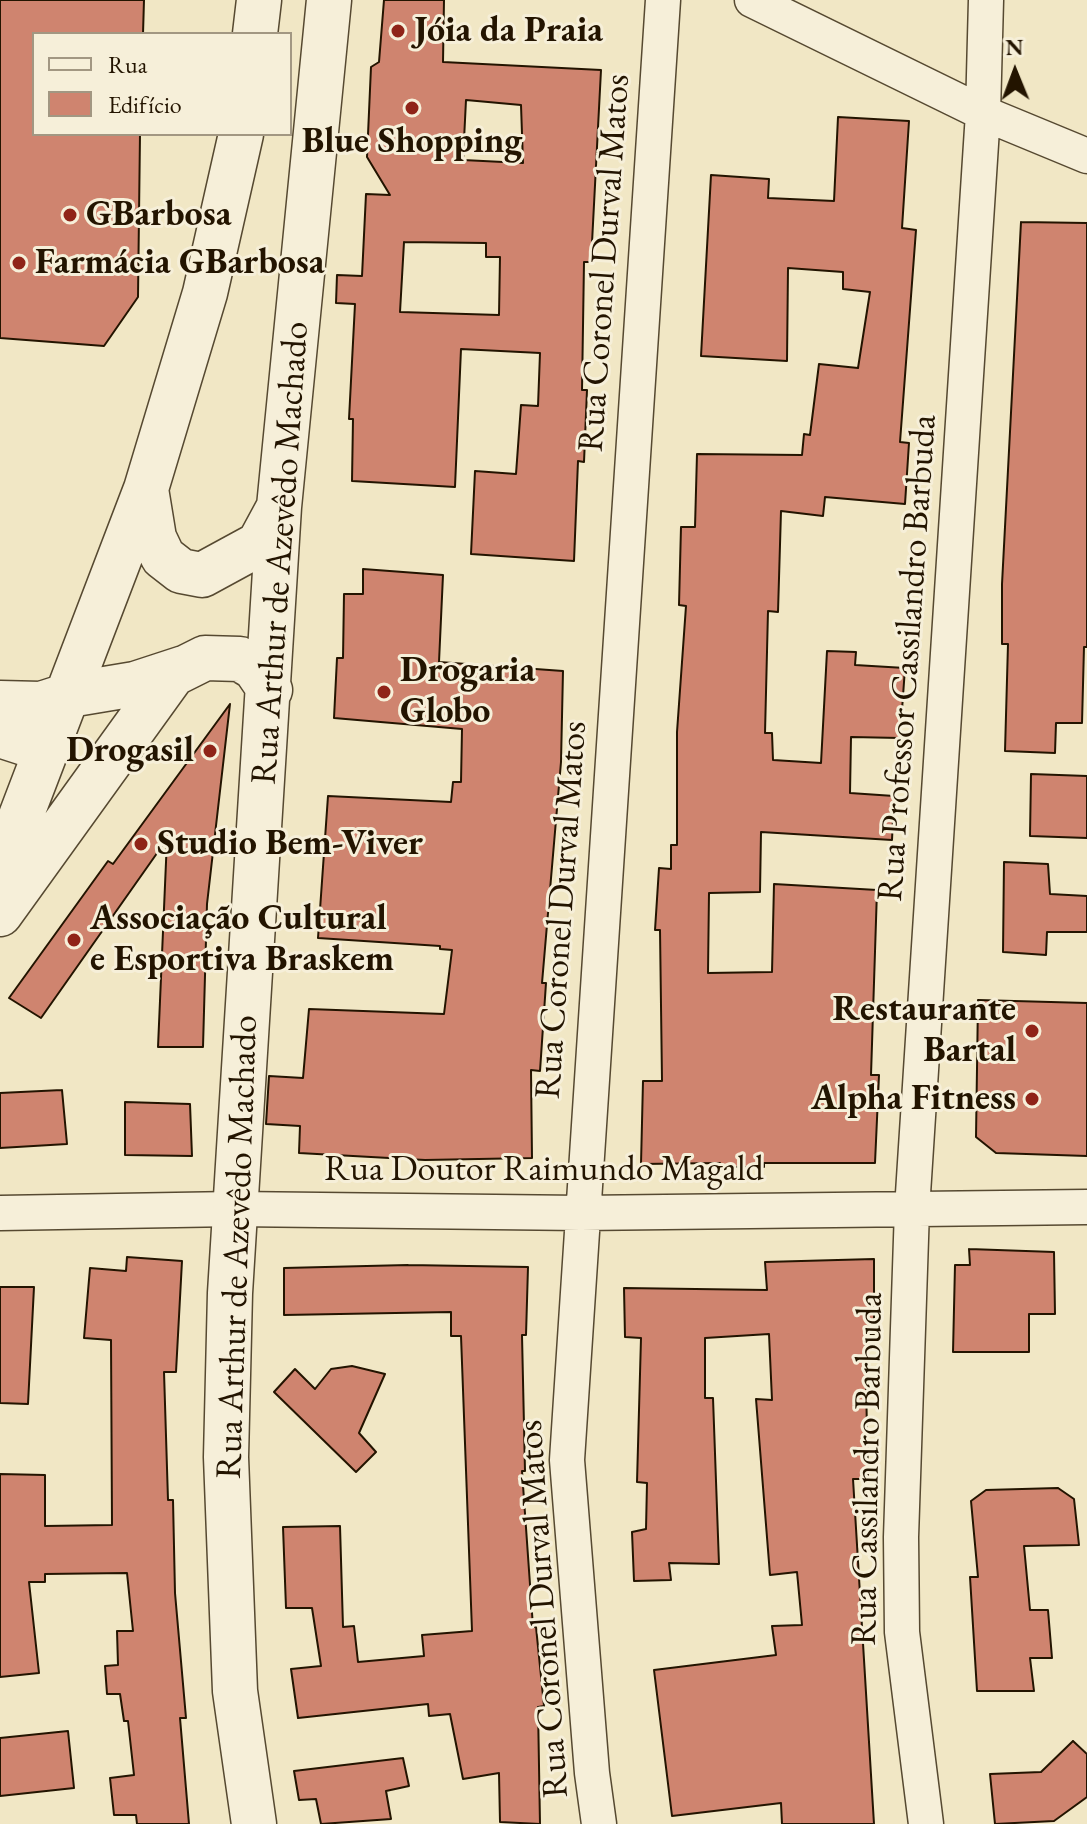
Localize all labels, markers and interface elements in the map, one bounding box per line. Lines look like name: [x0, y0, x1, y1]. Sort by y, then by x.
place label: Jóia da Praia: [414, 9, 603, 53]
marker: Jóia da Praia: [389, 22, 407, 40]
legend: [32, 32, 292, 136]
north arrow: [975, 32, 1055, 112]
text: N: [1005, 33, 1024, 62]
text: Rua: [108, 49, 147, 80]
street label: Rua Coronel Durval Matos: [570, 73, 640, 453]
text: Edifício: [108, 89, 182, 120]
marker: Blue Shopping: [403, 99, 421, 117]
place label: Blue Shopping: [302, 120, 522, 164]
place label: GBarbosa: [86, 193, 231, 237]
marker: GBarbosa: [61, 206, 79, 224]
place label: Farmácia GBarbosa: [35, 241, 325, 285]
marker: Farmácia GBarbosa: [10, 254, 28, 272]
street label: Rua Arthur de Azevêdo Machado: [243, 320, 319, 786]
street label: Rua Professor Cassilandro Barbuda: [869, 413, 947, 903]
place label: Drogaria Globo: [400, 649, 535, 734]
marker: Drogaria Globo: [375, 683, 393, 701]
street label: Rua Coronel Durval Matos: [527, 720, 597, 1100]
place label: Drogasil: [66, 729, 194, 773]
marker: Drogasil: [201, 742, 219, 760]
place label: Studio Bem-Viver: [157, 822, 423, 866]
marker: Studio Bem-Viver: [132, 835, 150, 853]
place label: Associação Cultural e Esportiva Braskem: [90, 897, 394, 982]
marker: Associação Cultural e Esportiva Braskem: [65, 931, 83, 949]
place label: Restaurante Bartal: [833, 988, 1016, 1073]
street label: Rua Arthur de Azevêdo Machado: [208, 1014, 268, 1480]
marker: Restaurante Bartal: [1023, 1022, 1041, 1040]
place label: Alpha Fitness: [811, 1077, 1016, 1121]
marker: Alpha Fitness: [1023, 1090, 1041, 1108]
street label: Rua Doutor Raimundo Magald: [324, 1148, 764, 1192]
street label: Rua Cassilandro Barbuda: [843, 1292, 893, 1646]
street label: Rua Coronel Durval Matos: [509, 1419, 579, 1799]

